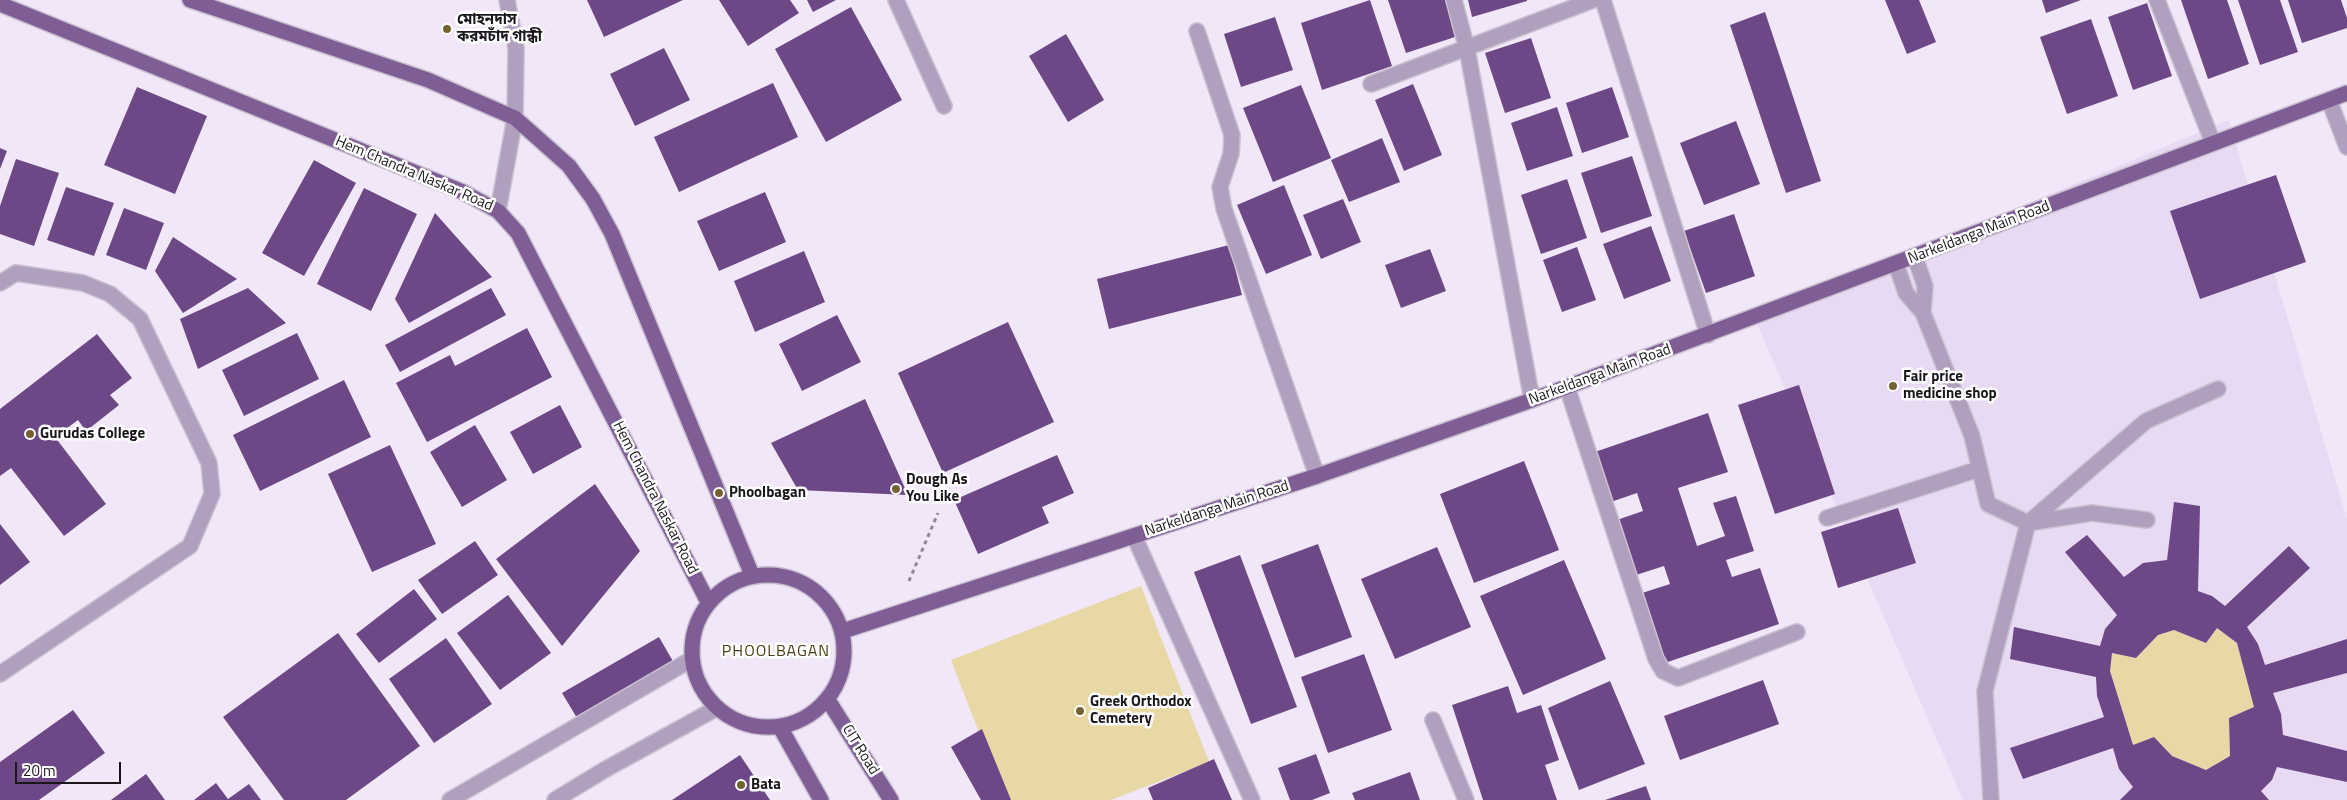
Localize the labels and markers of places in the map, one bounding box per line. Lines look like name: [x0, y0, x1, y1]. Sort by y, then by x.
place label: মোহনদাস করমচাঁদ গান্ধী: [457, 11, 542, 46]
marker: মোহনদাস করমচাঁদ গান্ধী: [441, 23, 453, 35]
place label: Fair price medicine shop: [1903, 368, 1997, 403]
marker: Fair price medicine shop: [1887, 380, 1899, 392]
place label: Gurudas College: [40, 425, 145, 443]
marker: Gurudas College: [24, 428, 36, 440]
place label: Dough As You Like: [906, 471, 968, 506]
marker: Dough As You Like: [890, 483, 902, 495]
place label: Phoolbagan: [729, 484, 806, 502]
marker: Phoolbagan: [713, 487, 725, 499]
place label: Greek Orthodox Cemetery: [1090, 693, 1191, 728]
marker: Greek Orthodox Cemetery: [1074, 705, 1086, 717]
place label: Bata: [751, 776, 781, 794]
marker: Bata: [735, 779, 747, 791]

